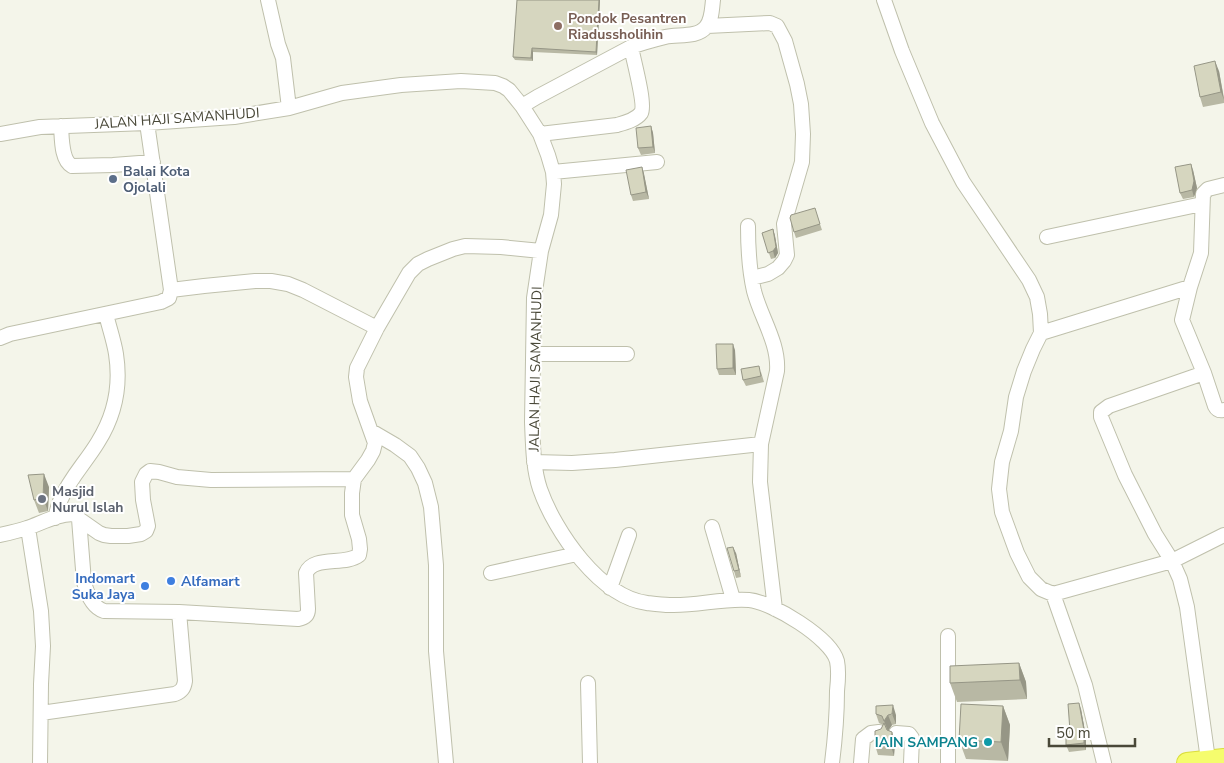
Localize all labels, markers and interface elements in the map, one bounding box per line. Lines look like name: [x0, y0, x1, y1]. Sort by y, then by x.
place label: Pondok Pesantren Riadussholihin: [568, 9, 686, 44]
marker: Pondok Pesantren Riadussholihin: [552, 20, 564, 32]
street label: JALAN HAJI SAMANHUDI: [93, 103, 260, 134]
place label: Balai Kota Ojolali: [123, 162, 190, 197]
marker: Balai Kota Ojolali: [107, 173, 119, 185]
street label: JALAN HAJI SAMANHUDI: [525, 286, 546, 453]
place label: Masjid Nurul Islah: [52, 482, 124, 517]
marker: Masjid Nurul Islah: [36, 493, 48, 505]
place label: Indomart Suka Jaya: [72, 569, 136, 604]
place label: Alfamart: [181, 572, 240, 591]
marker: Alfamart: [165, 575, 177, 587]
marker: Indomart Suka Jaya: [139, 580, 151, 592]
scale bar: [1049, 716, 1135, 748]
text: 50 m: [1056, 723, 1091, 743]
place label: IAIN SAMPANG: [875, 733, 978, 752]
marker: IAIN SAMPANG: [982, 736, 994, 748]

